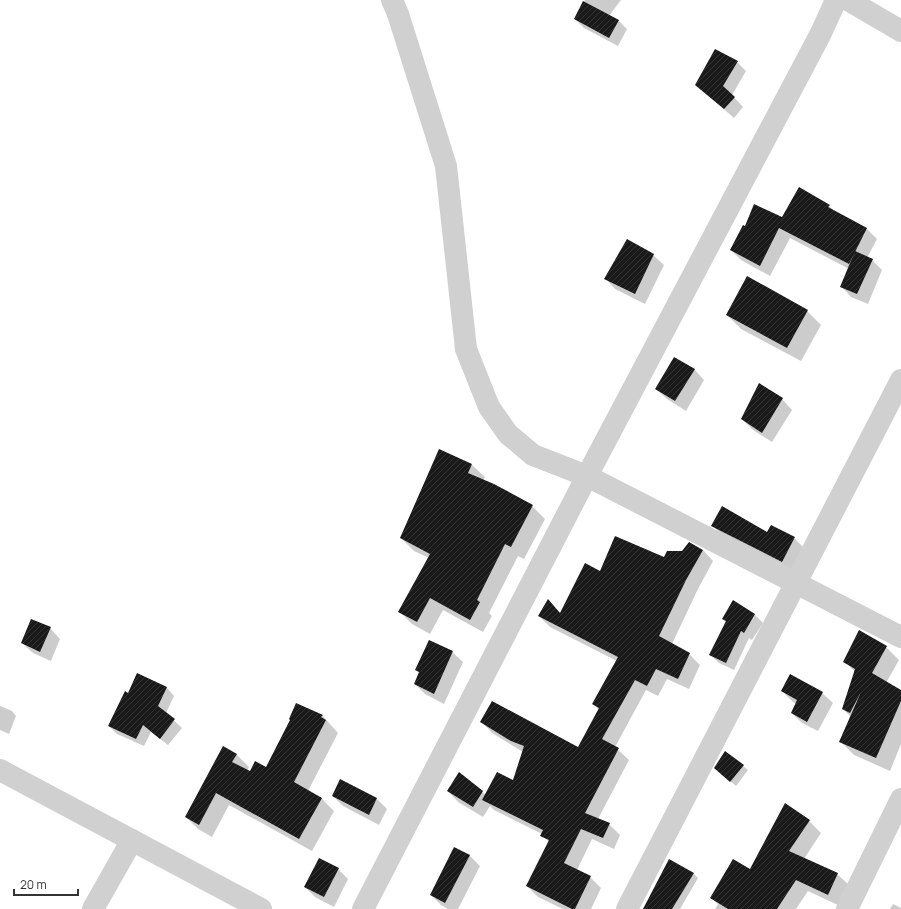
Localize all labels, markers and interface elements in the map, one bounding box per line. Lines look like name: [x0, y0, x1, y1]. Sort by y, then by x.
scale bar: [14, 871, 78, 897]
text: 20 m: [20, 876, 47, 893]

